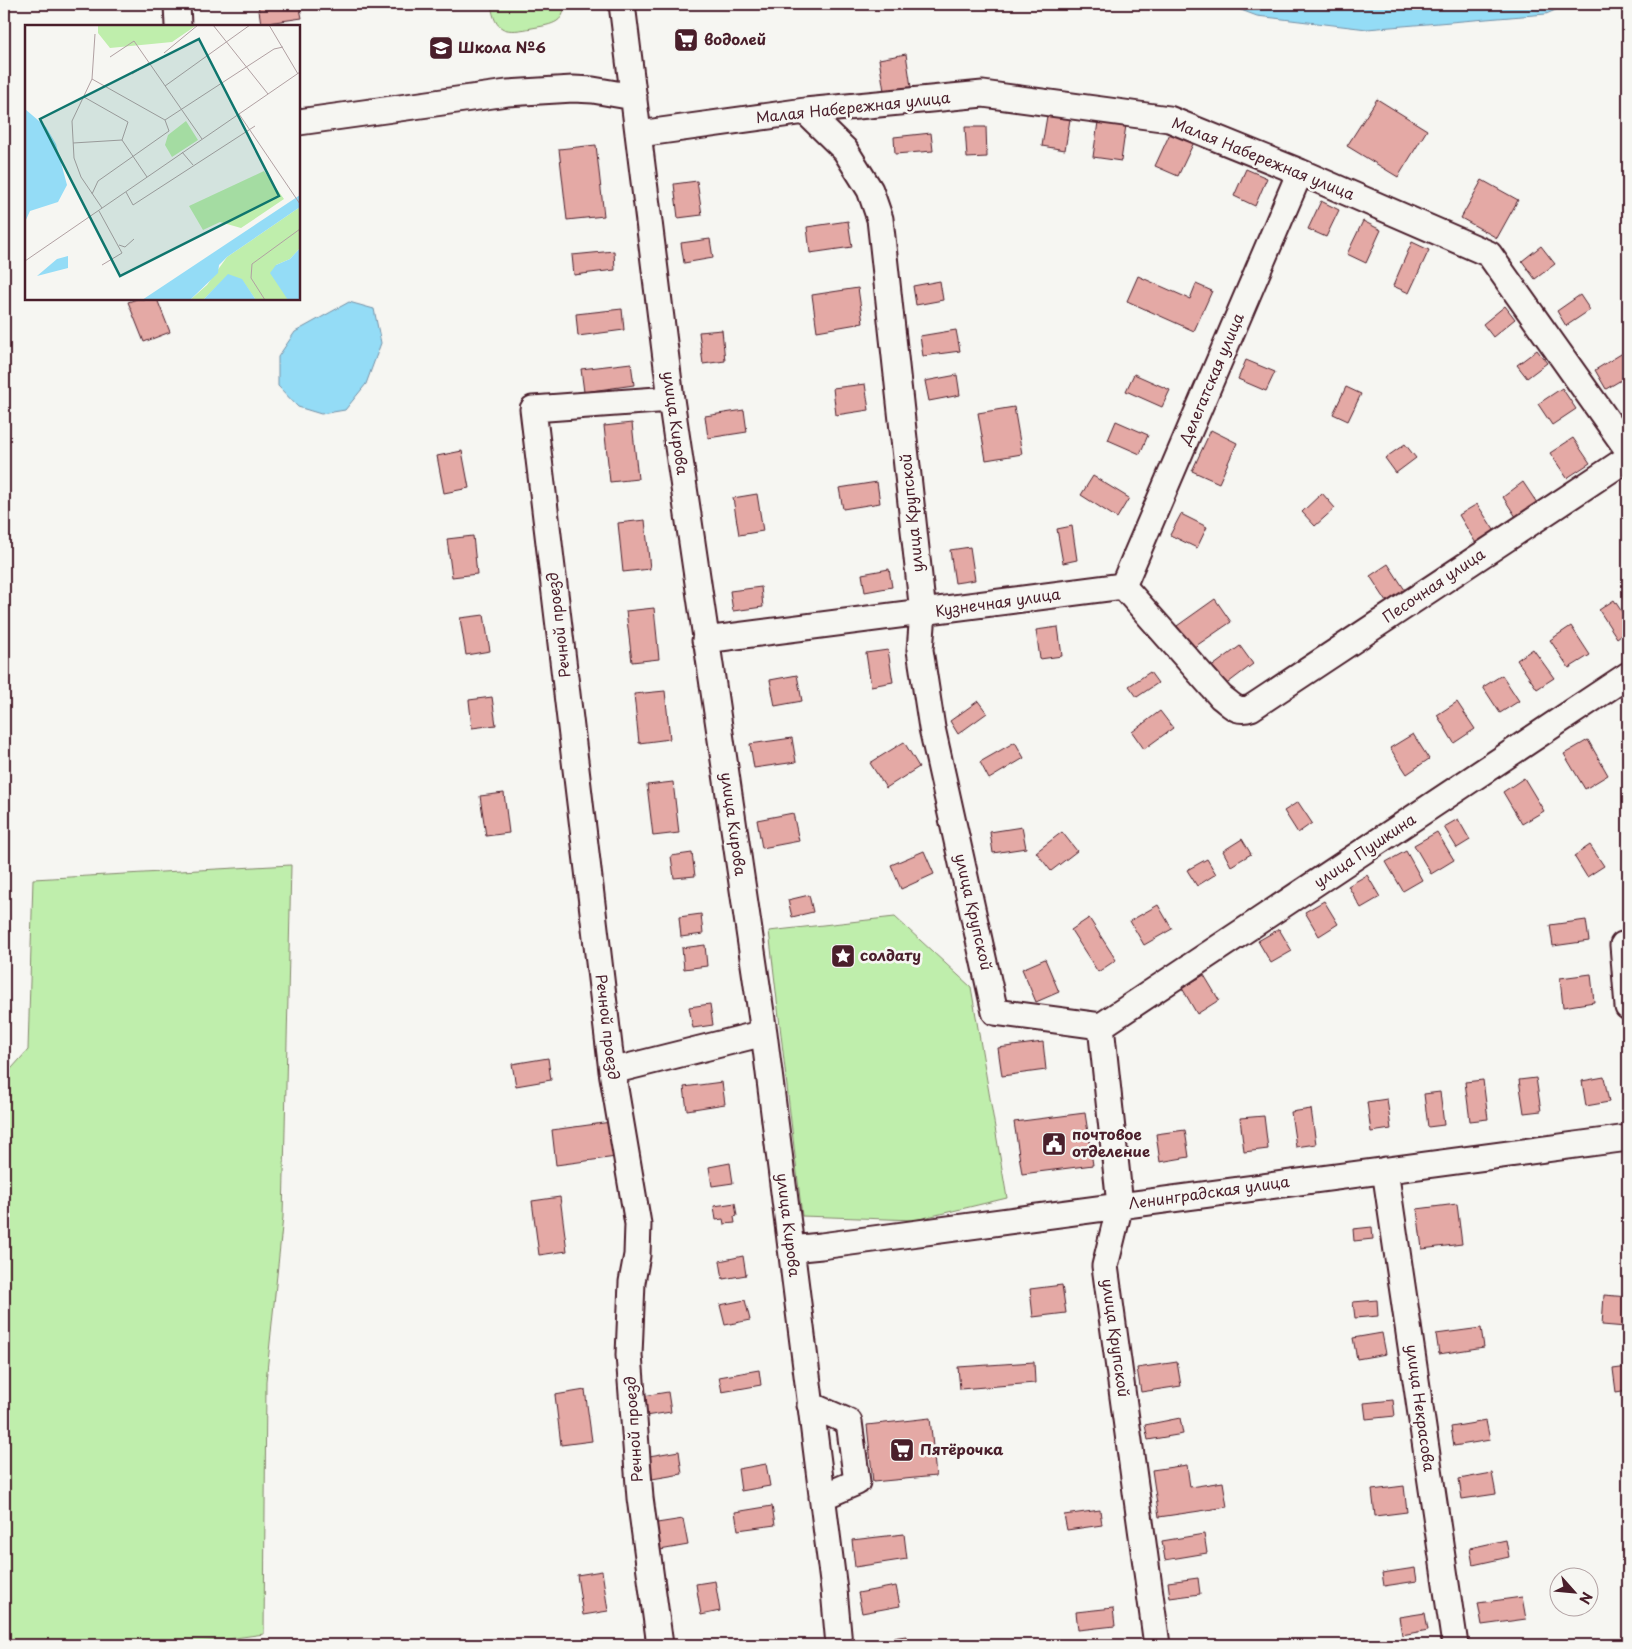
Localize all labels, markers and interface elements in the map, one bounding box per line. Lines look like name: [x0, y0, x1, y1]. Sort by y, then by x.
inset map: [25, 25, 300, 300]
supermarket icon: водолей: [673, 27, 699, 53]
place label: водолей: [704, 27, 766, 50]
school or university icon: Школа №6: [428, 35, 454, 61]
place label: Школа №6: [458, 35, 546, 58]
street label: Малая Набережная улица: [755, 85, 952, 128]
street label: Малая Набережная улица: [1169, 110, 1359, 205]
street label: Делегатская улица: [1172, 308, 1249, 449]
street label: улица Кирова: [658, 369, 695, 477]
street label: улица Крупской: [893, 453, 928, 574]
street label: Песочная улица: [1377, 541, 1490, 628]
street label: Речной проезд: [540, 571, 575, 679]
street label: Кузнечная улица: [934, 581, 1062, 622]
street label: улица Кирова: [716, 770, 753, 878]
street label: улица Пушкина: [1308, 807, 1420, 893]
street label: улица Крупской: [950, 851, 999, 972]
place icon: солдату: [830, 943, 856, 969]
place label: солдату: [860, 943, 921, 966]
street label: Речной проезд: [591, 973, 626, 1081]
place label: почтовое отделение: [1072, 1122, 1150, 1162]
public building icon: почтовое отделение: [1041, 1131, 1067, 1157]
street label: Ленинградская улица: [1127, 1169, 1291, 1214]
street label: улица Кирова: [772, 1172, 807, 1279]
street label: улица Крупской: [1097, 1277, 1136, 1398]
street label: улица Некрасова: [1401, 1343, 1442, 1474]
street label: Речной проезд: [617, 1375, 648, 1483]
supermarket icon: Пятёрочка: [889, 1437, 915, 1463]
place label: Пятёрочка: [920, 1437, 1004, 1460]
north arrow: [1550, 1566, 1600, 1616]
text: N: [1574, 1588, 1598, 1608]

